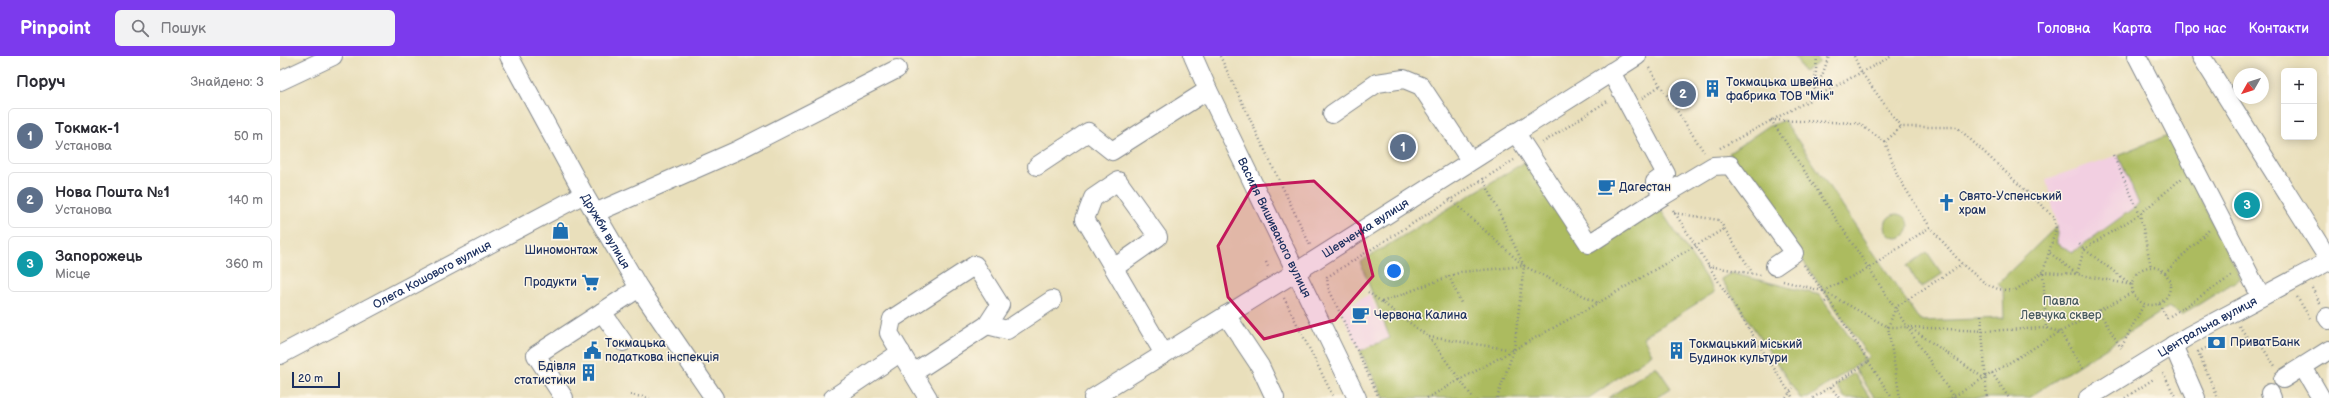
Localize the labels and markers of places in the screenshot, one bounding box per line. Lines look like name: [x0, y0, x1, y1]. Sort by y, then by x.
place label: Токмацька швейна фабрика ТОВ "Мік": [1726, 75, 1834, 104]
pin: 2: [1670, 79, 1696, 109]
building icon: Токмацька швейна фабрика ТОВ "Мік": [1703, 79, 1723, 99]
pin: 1: [1390, 132, 1416, 162]
cafe icon: Дагестан: [1596, 177, 1616, 197]
place label: Дагестан: [1619, 180, 1671, 195]
place label: Свято-Успенський храм: [1959, 189, 2062, 218]
pin: 3: [2234, 190, 2260, 220]
church icon: Свято-Успенський храм: [1936, 193, 1956, 213]
shop icon: Шиномонтаж: [551, 221, 571, 241]
place label: Шиномонтаж: [524, 243, 598, 258]
supermarket icon: Продукти: [580, 272, 600, 292]
place label: Продукти: [524, 275, 577, 290]
cafe icon: Червона Калина: [1351, 305, 1371, 325]
place label: Червона Калина: [1374, 308, 1467, 323]
bank icon: ПриватБанк: [2207, 332, 2227, 352]
place label: ПриватБанк: [2230, 335, 2301, 350]
place label: Токмацька податкова інспекція: [605, 336, 720, 365]
place label: Токмацький міський Будинок культури: [1689, 337, 1803, 366]
public building icon: Токмацька податкова інспекція: [582, 340, 602, 360]
building icon: Токмацький міський Будинок культури: [1666, 341, 1686, 361]
place label: Бдівля статистики: [514, 359, 576, 388]
building icon: Бдівля статистики: [579, 363, 599, 383]

